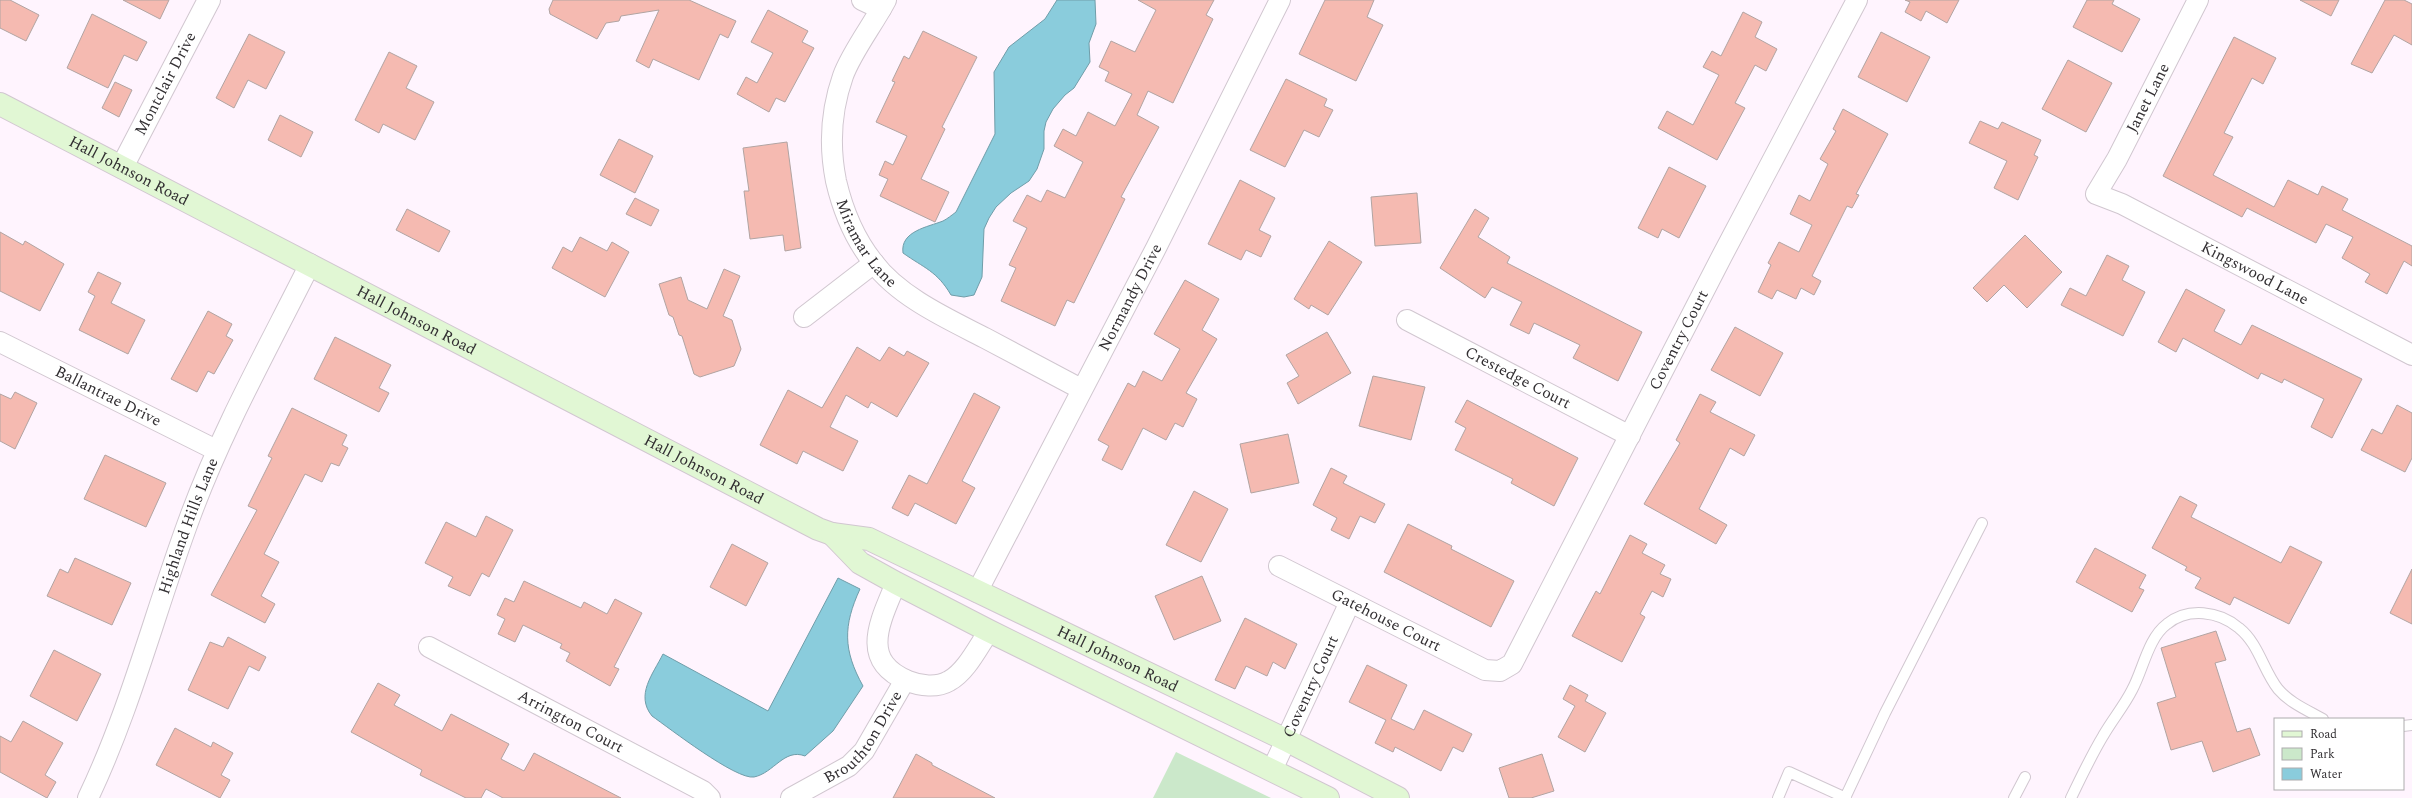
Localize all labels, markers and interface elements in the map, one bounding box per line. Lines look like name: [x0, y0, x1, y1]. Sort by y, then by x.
street label: Montclair Drive: [128, 28, 202, 140]
street label: Janet Lane: [2120, 59, 2176, 137]
street label: Hall Johnson Road: [64, 130, 193, 212]
street label: Miramar Lane: [830, 196, 902, 293]
street label: Kingswood Lane: [2197, 235, 2313, 311]
street label: Normandy Drive: [1092, 239, 1168, 356]
street label: Hall Johnson Road: [352, 279, 480, 361]
street label: Coventry Court: [1643, 285, 1715, 395]
street label: Crestedge Court: [1461, 340, 1575, 415]
street label: Ballantrae Drive: [51, 359, 165, 433]
street label: Hall Johnson Road: [639, 428, 768, 511]
street label: Highland Hills Lane: [152, 454, 225, 597]
street label: Gatehouse Court: [1327, 582, 1446, 658]
street label: Hall Johnson Road: [1053, 619, 1182, 698]
street label: Coventry Court: [1277, 631, 1345, 742]
street label: Arrington Court: [513, 684, 628, 759]
street label: Brouthton Drive: [819, 686, 908, 790]
legend: [2274, 718, 2404, 790]
text: Road: [2310, 725, 2337, 744]
text: Park: [2310, 745, 2335, 764]
text: Water: [2310, 765, 2342, 784]

